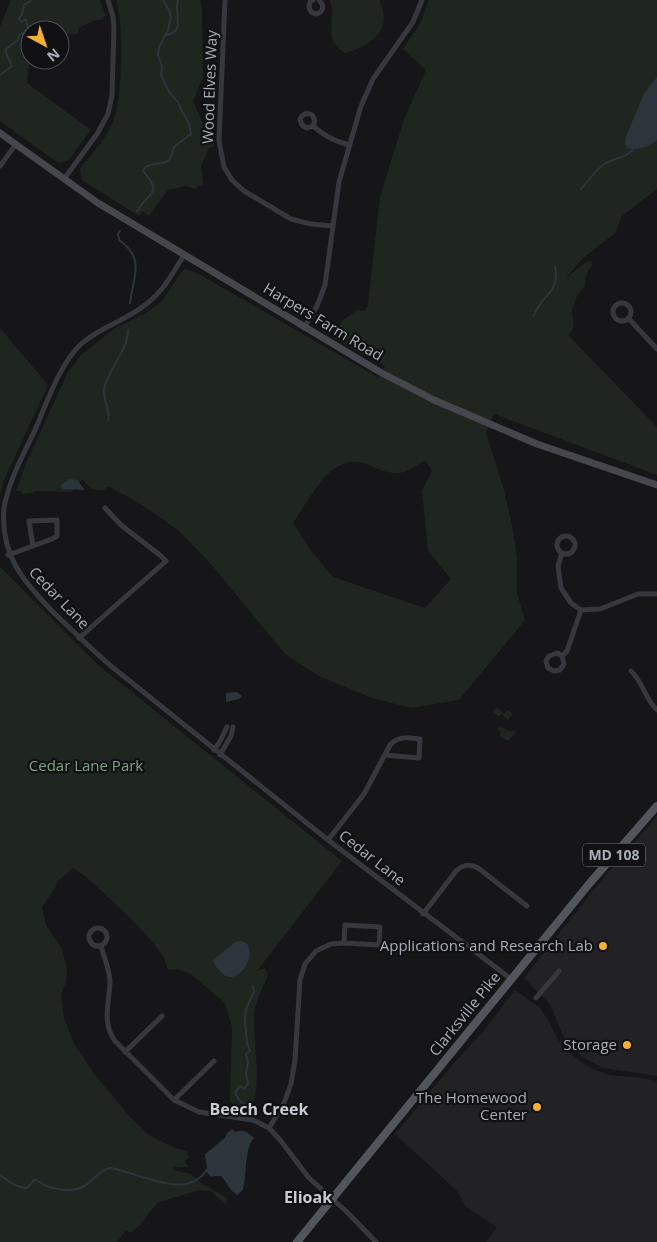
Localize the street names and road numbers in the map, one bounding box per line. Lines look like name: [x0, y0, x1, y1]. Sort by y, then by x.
street label: Wood Elves Way: [197, 29, 221, 144]
street label: Harpers Farm Road: [260, 278, 387, 365]
street label: Cedar Lane: [25, 562, 94, 633]
street label: Cedar Lane: [335, 825, 410, 889]
road number: MD 108: [583, 844, 645, 866]
street label: Clarksville Pike: [424, 967, 504, 1060]

